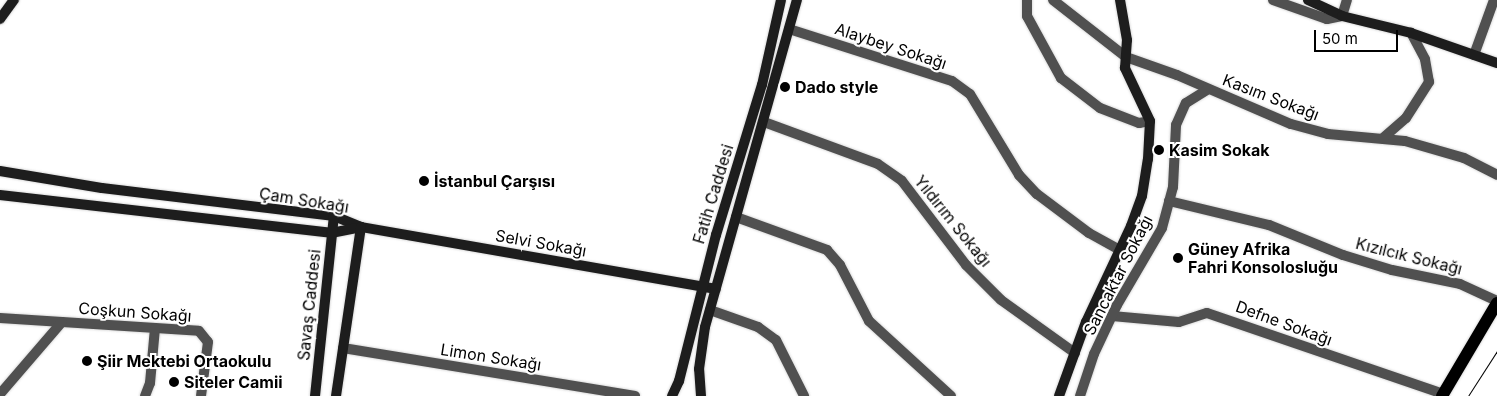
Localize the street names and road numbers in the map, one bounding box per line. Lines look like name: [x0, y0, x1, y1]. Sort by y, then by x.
street label: Alaybey Sokağı: [833, 19, 949, 73]
street label: Kasım Sokağı: [1220, 70, 1322, 124]
street label: Fatih Caddesi: [689, 142, 737, 246]
street label: Yıldırım Sokağı: [910, 172, 996, 270]
street label: Çam Sokağı: [258, 183, 350, 217]
street label: Sancaktar Sokağı: [1080, 212, 1156, 338]
street label: Selvi Sokağı: [494, 226, 588, 260]
street label: Kızılcık Sokağı: [1354, 233, 1464, 279]
street label: Savaş Caddesi: [294, 248, 324, 362]
street label: Defne Sokağı: [1233, 297, 1335, 349]
street label: Coşkun Sokağı: [78, 298, 192, 326]
street label: Limon Sokağı: [439, 340, 543, 374]

